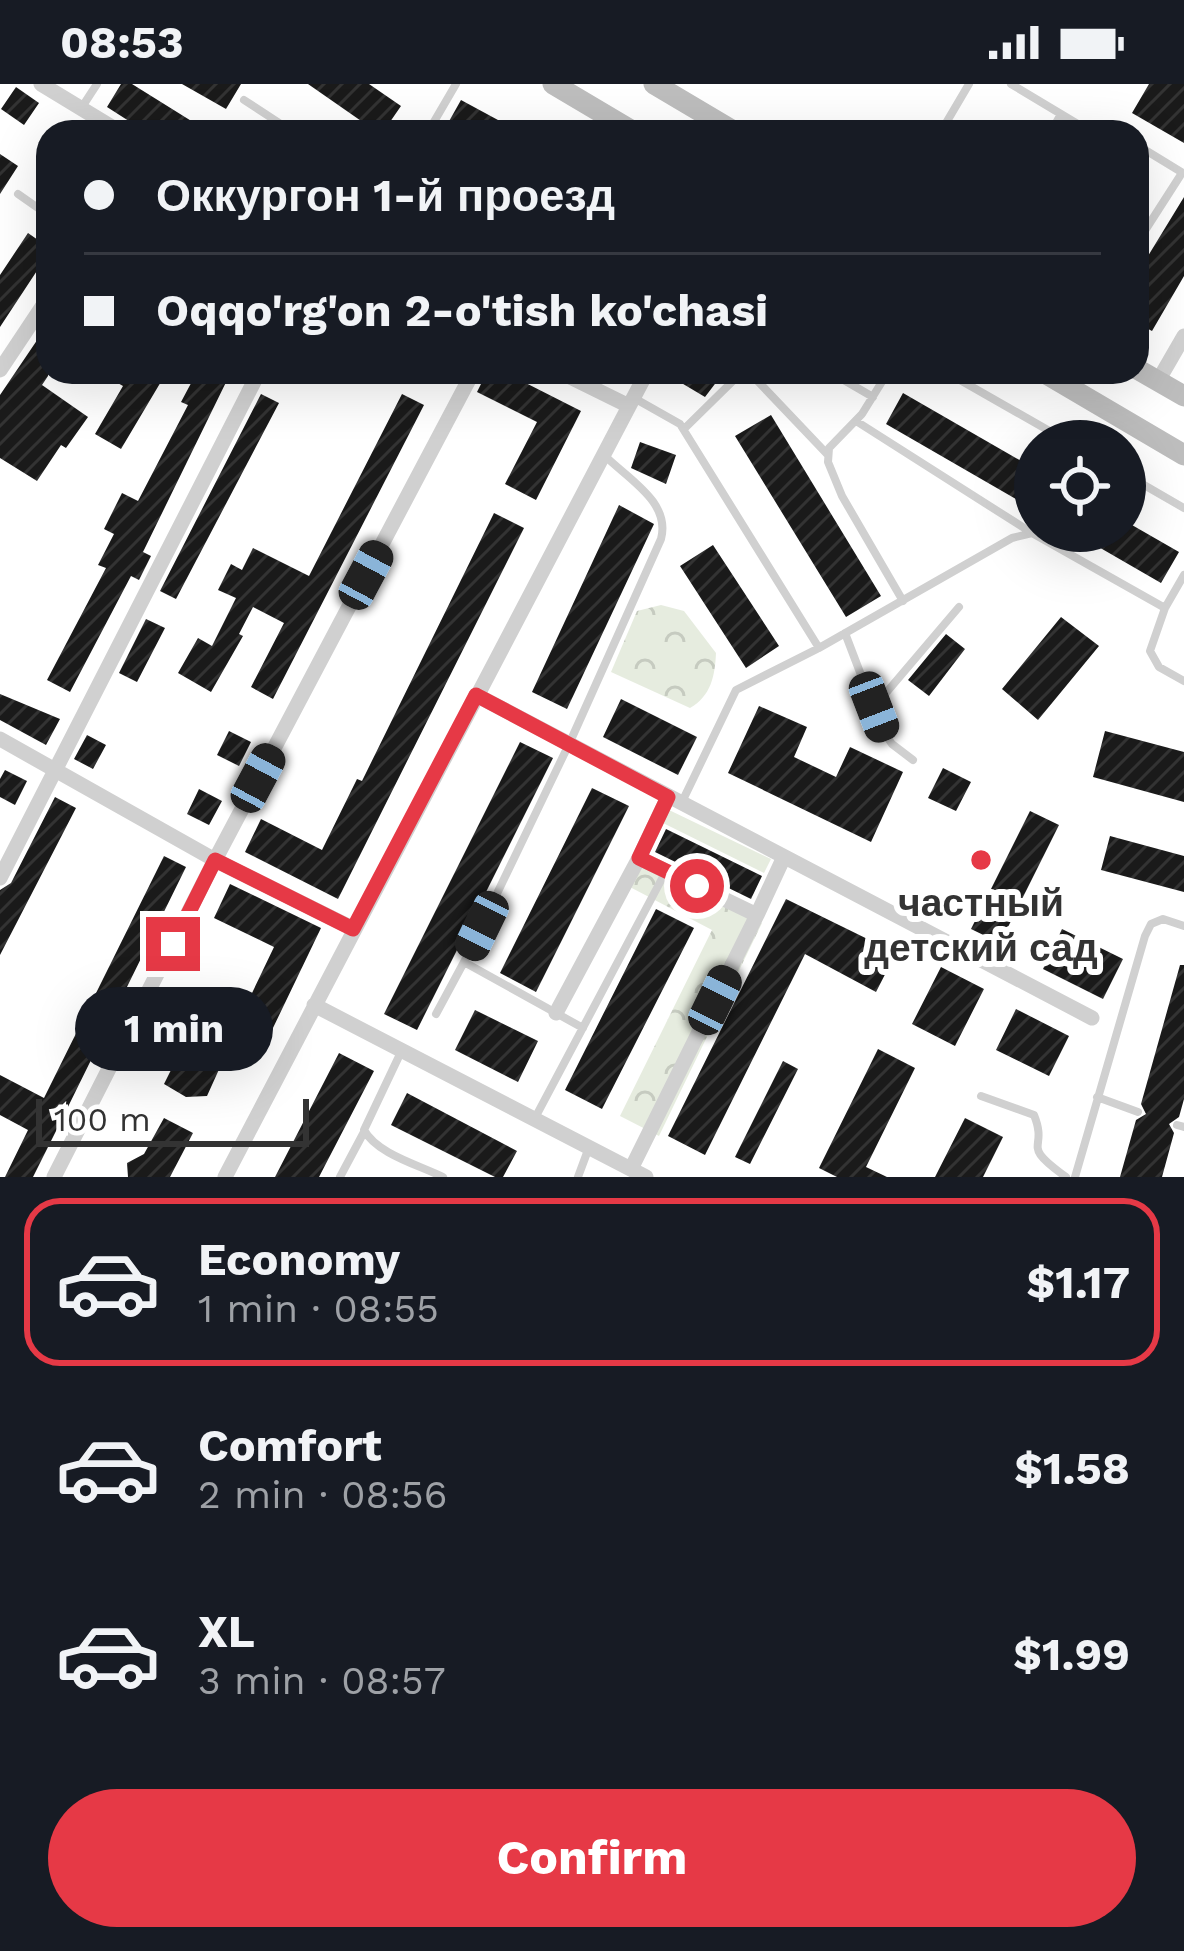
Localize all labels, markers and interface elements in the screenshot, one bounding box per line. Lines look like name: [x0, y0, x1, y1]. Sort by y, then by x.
text: 08:53: [60, 16, 184, 69]
text: Оккургон 1-й проезд: [156, 169, 615, 222]
text: Oqqo'rg'on 2-o'tish ko'chasi: [156, 284, 768, 337]
map controls: [1014, 420, 1146, 552]
button: locate: [1014, 420, 1146, 552]
car: [333, 535, 399, 615]
car: [844, 667, 904, 747]
car: [225, 738, 291, 818]
marker: частный детский сад: [968, 847, 994, 873]
route start: [670, 859, 724, 913]
place label: частный детский сад: [864, 880, 1098, 970]
car: [450, 886, 514, 966]
route end: [146, 917, 200, 971]
car: [683, 960, 747, 1040]
callout: 1 min: [74, 986, 272, 1070]
text: 1 min: [124, 1006, 224, 1051]
scale bar: [36, 1093, 309, 1146]
text: 100 m: [54, 1100, 151, 1139]
icon: car: [54, 1228, 162, 1336]
text: Economy: [198, 1233, 400, 1286]
text: $1.17: [1027, 1256, 1130, 1309]
text: 1 min · 08:55: [198, 1286, 439, 1331]
icon: car: [54, 1414, 162, 1522]
text: Comfort: [198, 1419, 382, 1472]
text: $1.58: [1014, 1442, 1130, 1495]
text: 2 min · 08:56: [198, 1472, 447, 1517]
icon: car: [54, 1600, 162, 1708]
text: XL: [198, 1605, 255, 1658]
text: $1.99: [1013, 1628, 1130, 1681]
text: 3 min · 08:57: [198, 1658, 446, 1703]
button: Confirm: [48, 1789, 1136, 1927]

